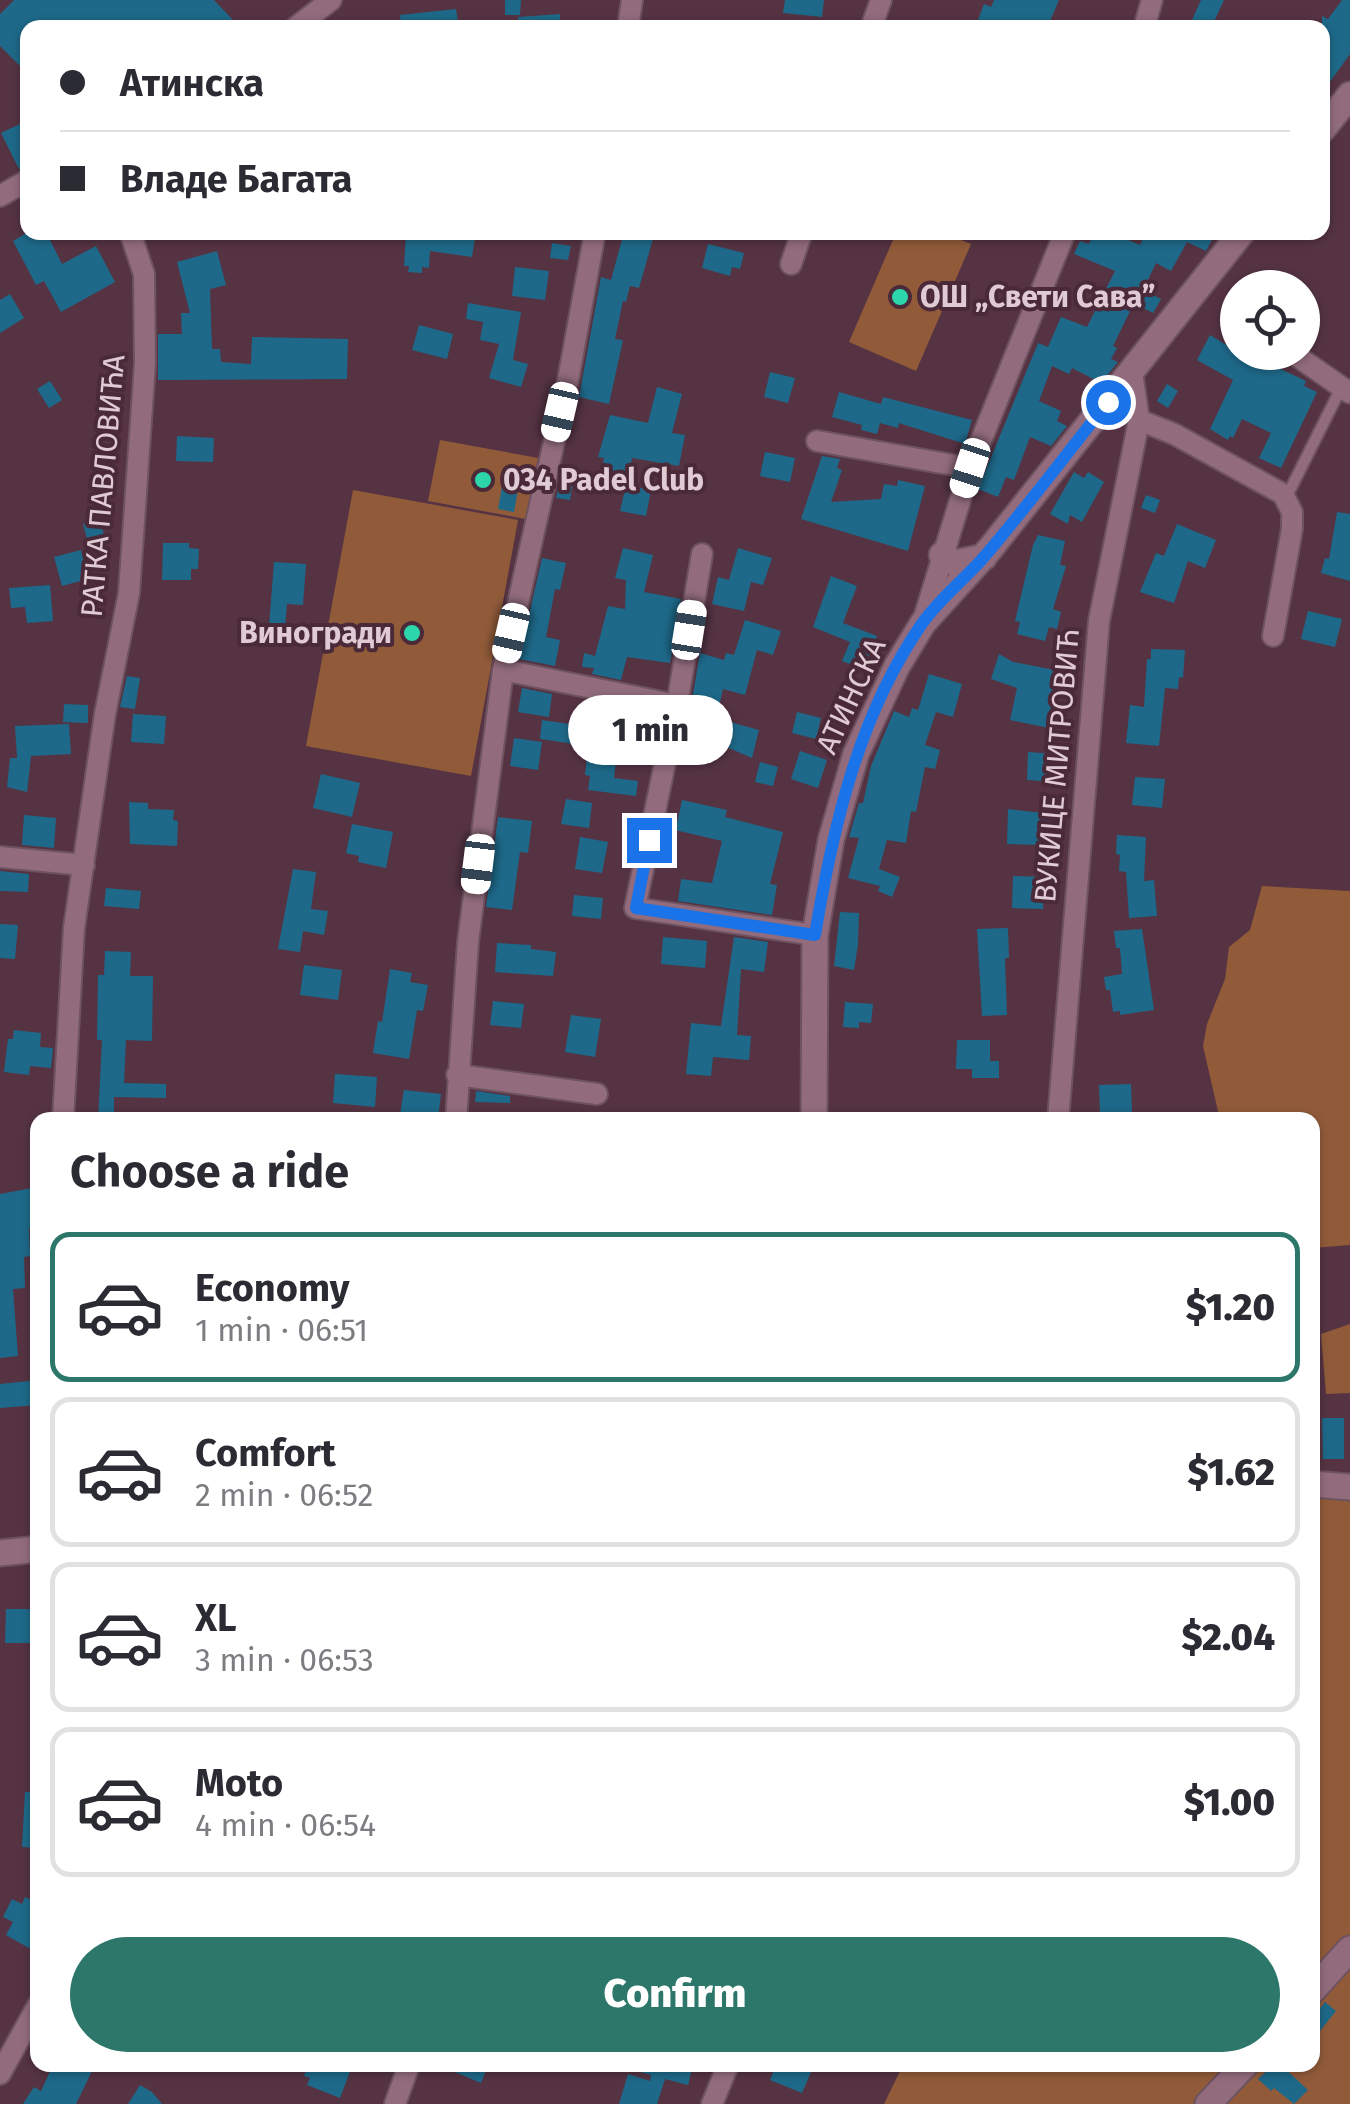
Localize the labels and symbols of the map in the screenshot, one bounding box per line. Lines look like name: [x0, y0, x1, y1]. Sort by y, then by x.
place label: ОШ „Свети Сава”: [920, 279, 1156, 315]
marker: ОШ „Свети Сава”: [889, 286, 911, 308]
street label: РАТКА ПАВЛОВИЋА: [74, 352, 132, 619]
car: [539, 379, 581, 445]
route start: [1086, 380, 1131, 425]
car: [946, 435, 994, 501]
place label: 034 Padel Club: [503, 462, 704, 498]
marker: 034 Padel Club: [472, 469, 494, 491]
car: [669, 598, 709, 662]
car: [490, 600, 532, 666]
place label: Виногради: [239, 615, 392, 651]
marker: Виногради: [401, 622, 423, 644]
street label: ВУКИЦЕ МИТРОВИЋ: [1027, 628, 1087, 904]
street label: АТИНСКА: [809, 632, 894, 760]
callout: 1 min: [566, 695, 732, 765]
route end: [627, 818, 672, 863]
car: [459, 832, 497, 896]

